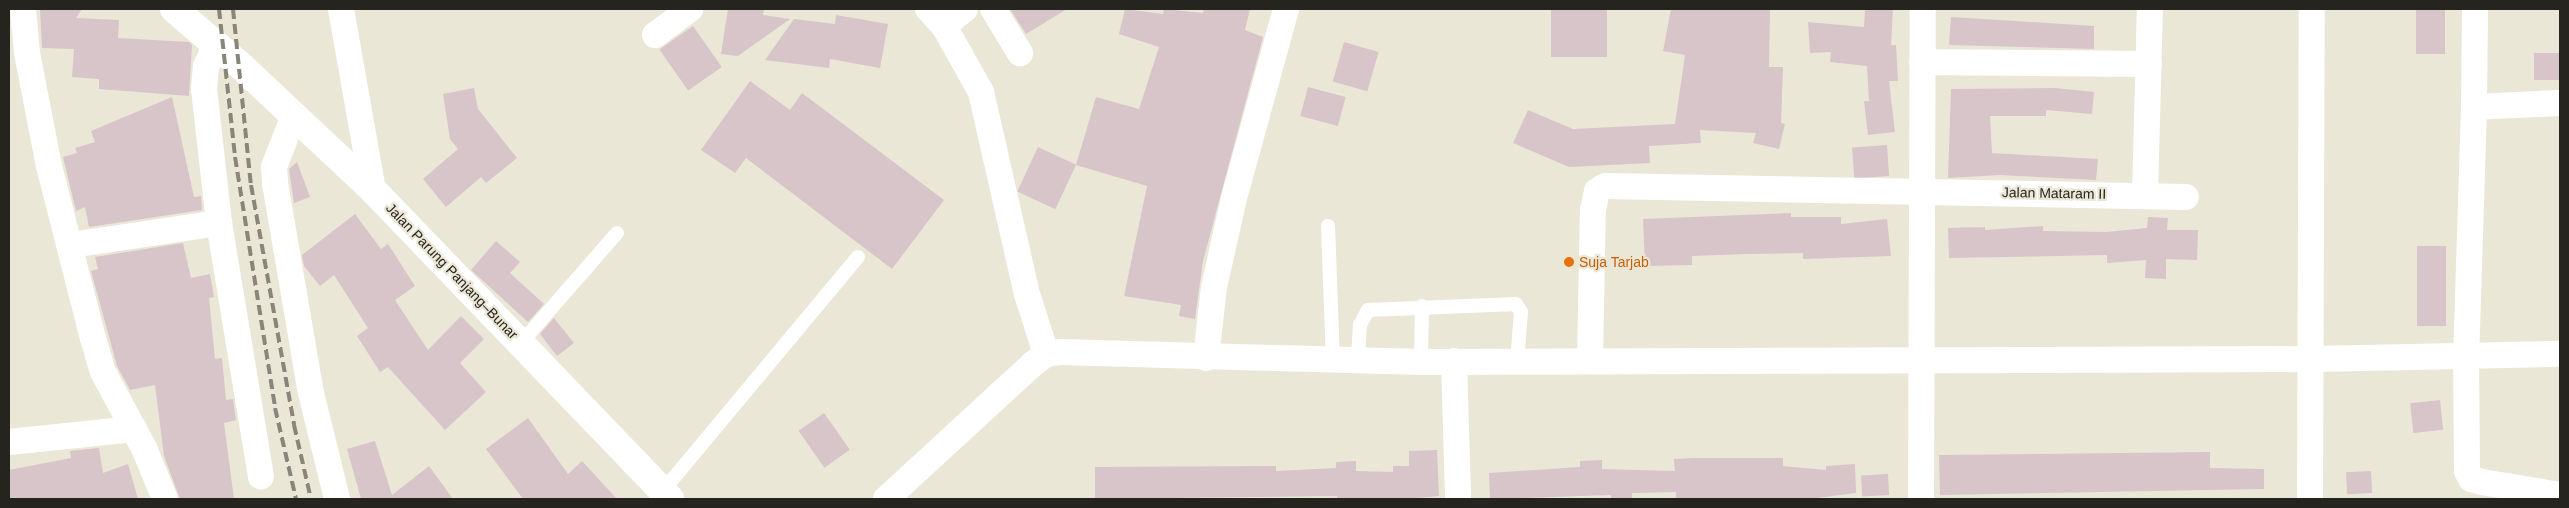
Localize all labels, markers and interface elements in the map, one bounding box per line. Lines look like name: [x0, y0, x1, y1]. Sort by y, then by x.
street label: Jalan Mataram II: [2002, 184, 2106, 202]
street label: Jalan Parung Panjang–Bunar: [382, 199, 522, 343]
place label: Suja Tarjab: [1579, 254, 1649, 270]
marker: Suja Tarjab: [1563, 256, 1575, 268]

